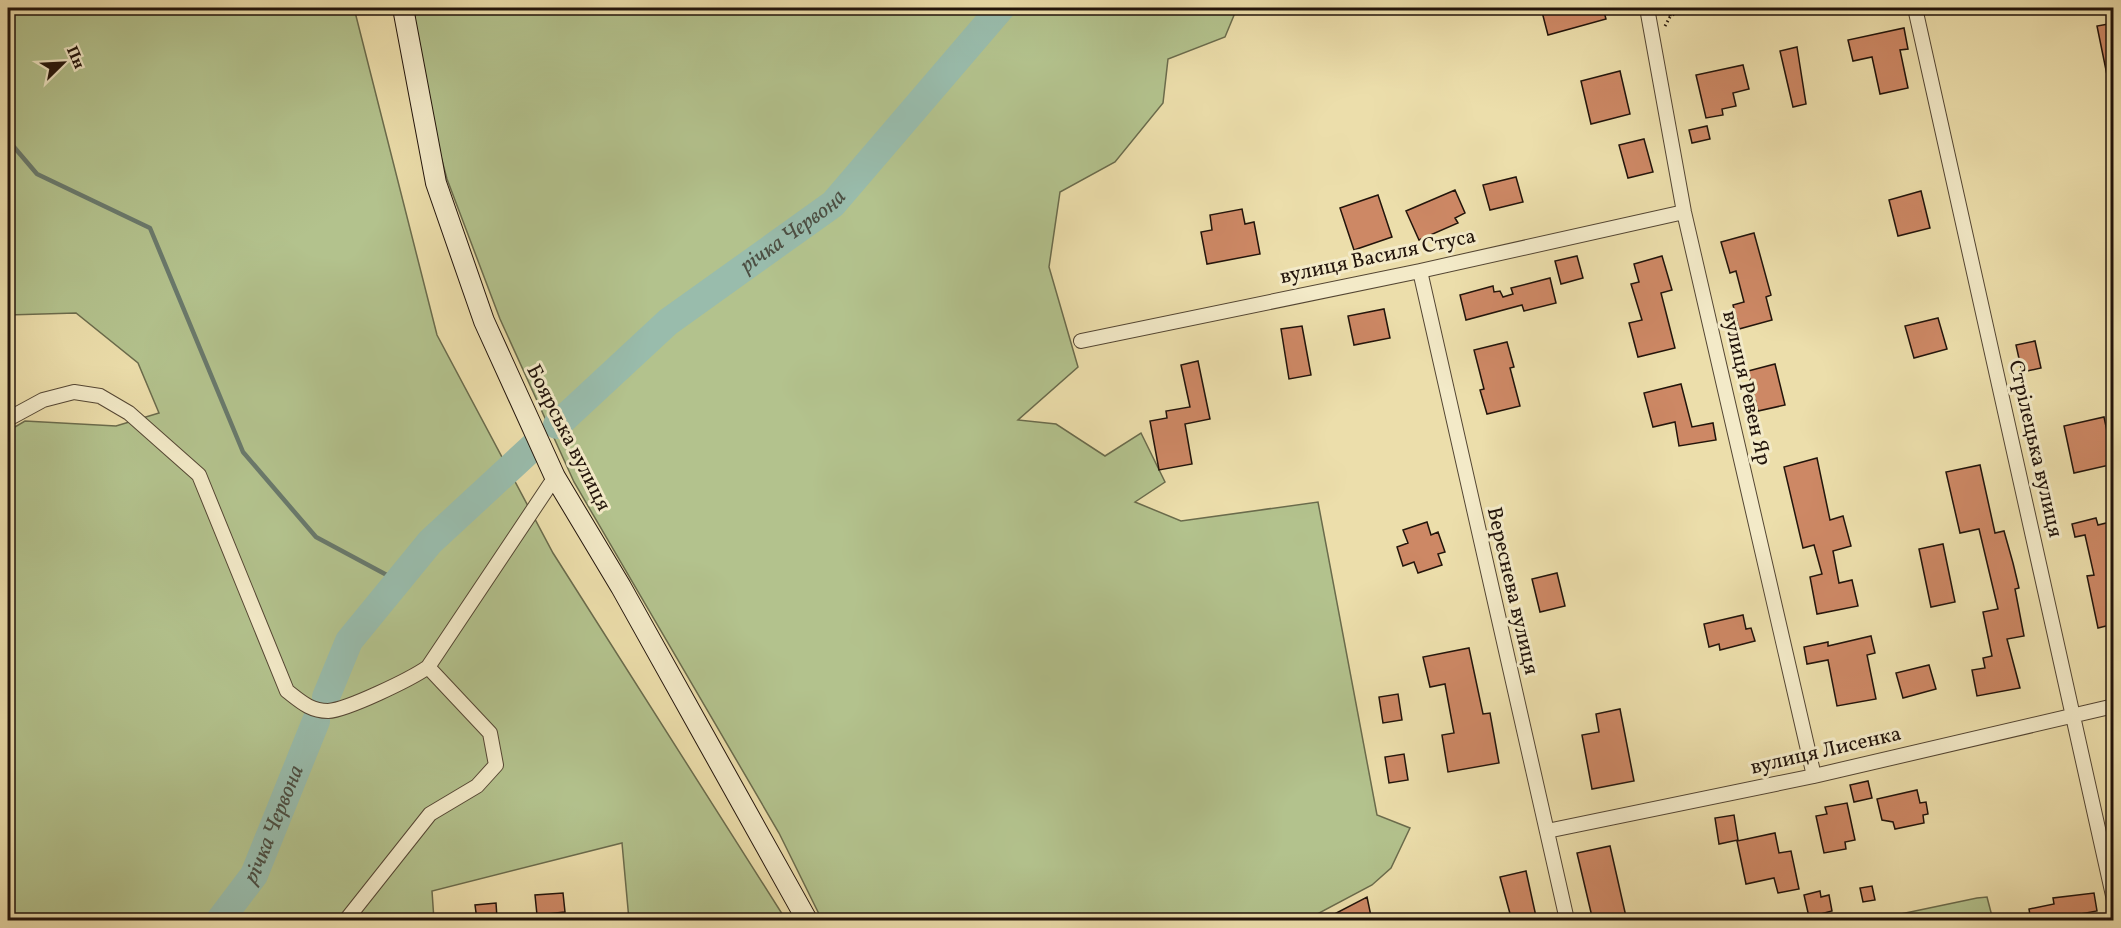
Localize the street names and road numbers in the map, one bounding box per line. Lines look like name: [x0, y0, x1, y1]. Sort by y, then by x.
street label: вулиця Василя Стуса: [1277, 222, 1479, 292]
street label: вулиця Ревен Яр: [1714, 308, 1778, 468]
street label: Стрілецька вулиця: [2001, 358, 2070, 541]
street label: Боярська вулиця: [519, 360, 618, 516]
street label: Вереснева вулиця: [1479, 504, 1545, 678]
street label: вулиця Лисенка: [1748, 720, 1904, 782]

